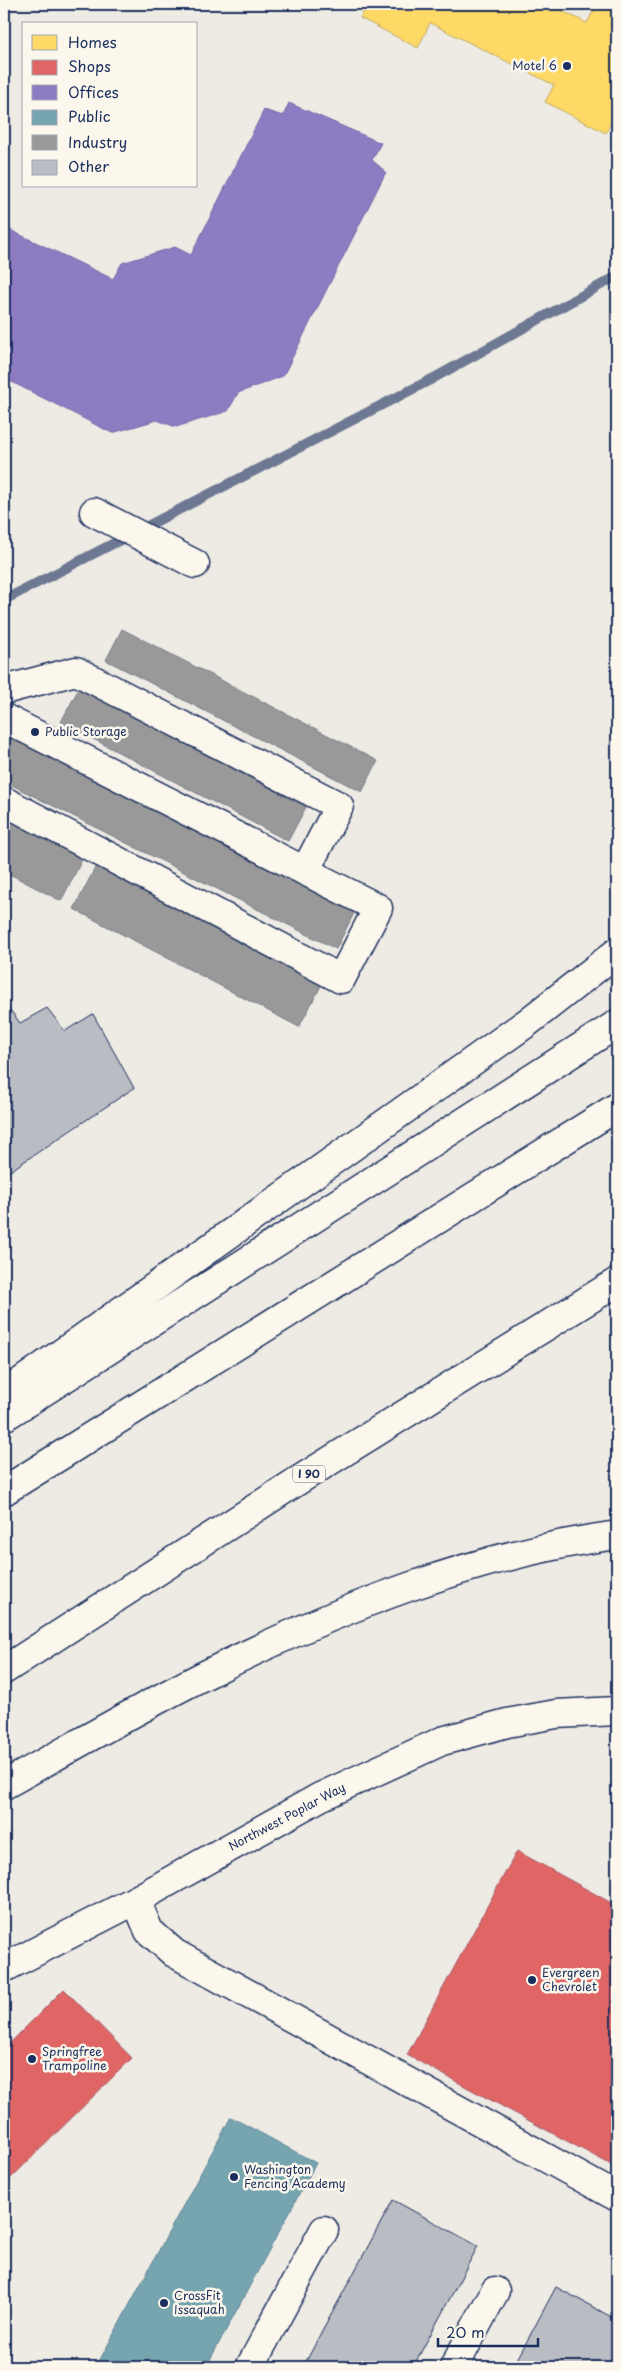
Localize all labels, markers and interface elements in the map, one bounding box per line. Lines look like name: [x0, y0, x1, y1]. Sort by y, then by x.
legend: [22, 22, 198, 188]
text: Homes: [68, 30, 117, 53]
text: Shops: [68, 54, 111, 77]
place label: Motel 6: [512, 56, 557, 74]
marker: Motel 6: [561, 60, 573, 72]
text: Offices: [68, 80, 119, 103]
text: Public: [68, 104, 111, 127]
text: Industry: [68, 130, 127, 153]
text: Other: [68, 154, 109, 177]
place label: Public Storage: [45, 722, 127, 740]
marker: Public Storage: [29, 726, 41, 738]
road number: I 90: [293, 1466, 325, 1482]
street label: Northwest Poplar Way: [225, 1778, 348, 1855]
place label: Evergreen Chevrolet: [542, 1963, 600, 1995]
marker: Evergreen Chevrolet: [526, 1974, 538, 1986]
place label: Springfree Trampoline: [42, 2042, 107, 2074]
marker: Springfree Trampoline: [26, 2053, 38, 2065]
place label: Washington Fencing Academy: [244, 2160, 346, 2192]
marker: Washington Fencing Academy: [228, 2171, 240, 2183]
place label: CrossFit Issaquah: [174, 2286, 225, 2318]
marker: CrossFit Issaquah: [158, 2297, 170, 2309]
scale bar: [438, 2316, 538, 2348]
text: 20 m: [446, 2320, 485, 2343]

